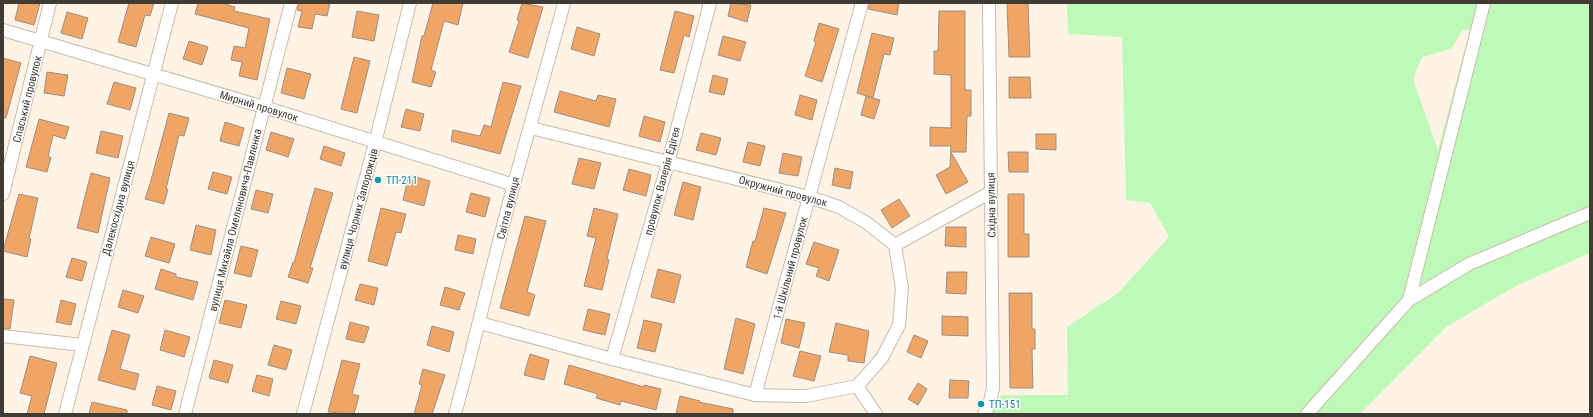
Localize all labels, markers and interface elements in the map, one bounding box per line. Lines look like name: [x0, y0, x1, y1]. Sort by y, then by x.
street label: Спаський провулок: [10, 54, 45, 144]
street label: Мирний провулок: [218, 88, 300, 125]
street label: провулок Валерія Едігея: [642, 126, 683, 237]
street label: вулиця Михайла Омеляновича-Павленка: [206, 128, 264, 313]
street label: вулиця Чорних Запорожців: [336, 147, 381, 271]
street label: Далекосхідна вулиця: [100, 159, 137, 257]
street label: Східна вулиця: [984, 172, 999, 238]
street label: Окружний провулок: [737, 173, 829, 210]
place label: ТП-211: [386, 174, 418, 187]
marker: ТП-211: [373, 175, 383, 185]
street label: Світла вулиця: [494, 175, 523, 241]
street label: 1-й Шкільний провулок: [770, 215, 811, 321]
place label: ТП-151: [989, 398, 1021, 411]
marker: ТП-151: [976, 399, 986, 409]

